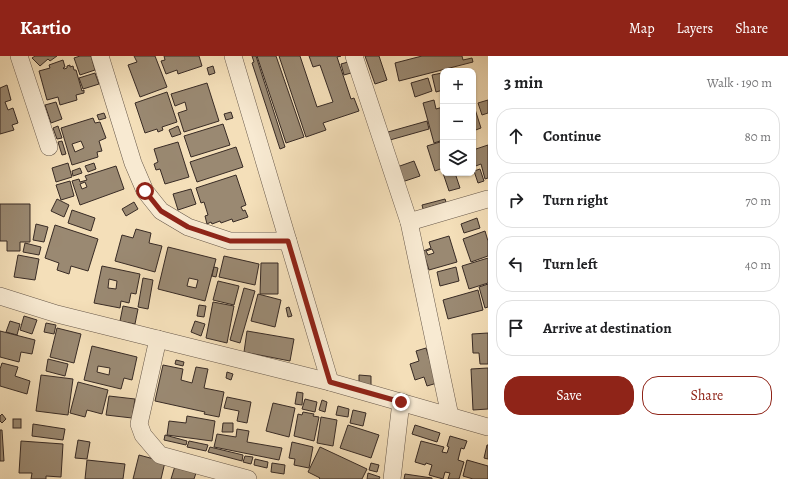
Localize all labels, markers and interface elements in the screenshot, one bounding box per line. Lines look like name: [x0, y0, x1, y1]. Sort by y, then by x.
text: Kartio: [20, 15, 71, 41]
text: Map: [629, 19, 655, 38]
text: Layers: [677, 19, 713, 38]
text: Share: [735, 19, 768, 38]
map controls: [440, 68, 476, 176]
button: +: [440, 68, 476, 104]
text: 3 min: [504, 71, 543, 94]
text: Walk · 190 m: [707, 74, 772, 91]
button: −: [440, 104, 476, 140]
icon: ahead: [505, 125, 527, 147]
text: Continue: [543, 126, 601, 146]
text: 80 m: [744, 128, 771, 145]
button: layers: [440, 140, 476, 176]
route start: [136, 182, 154, 200]
icon: right: [505, 189, 527, 211]
text: Turn right: [543, 190, 608, 210]
text: 70 m: [745, 192, 771, 209]
icon: left: [505, 253, 527, 275]
text: Turn left: [543, 254, 598, 274]
text: 40 m: [745, 256, 771, 273]
icon: arrive: [505, 317, 527, 339]
text: Arrive at destination: [543, 318, 672, 338]
button: Save: [504, 376, 634, 415]
button: Share: [642, 376, 772, 415]
route end: [392, 393, 410, 411]

